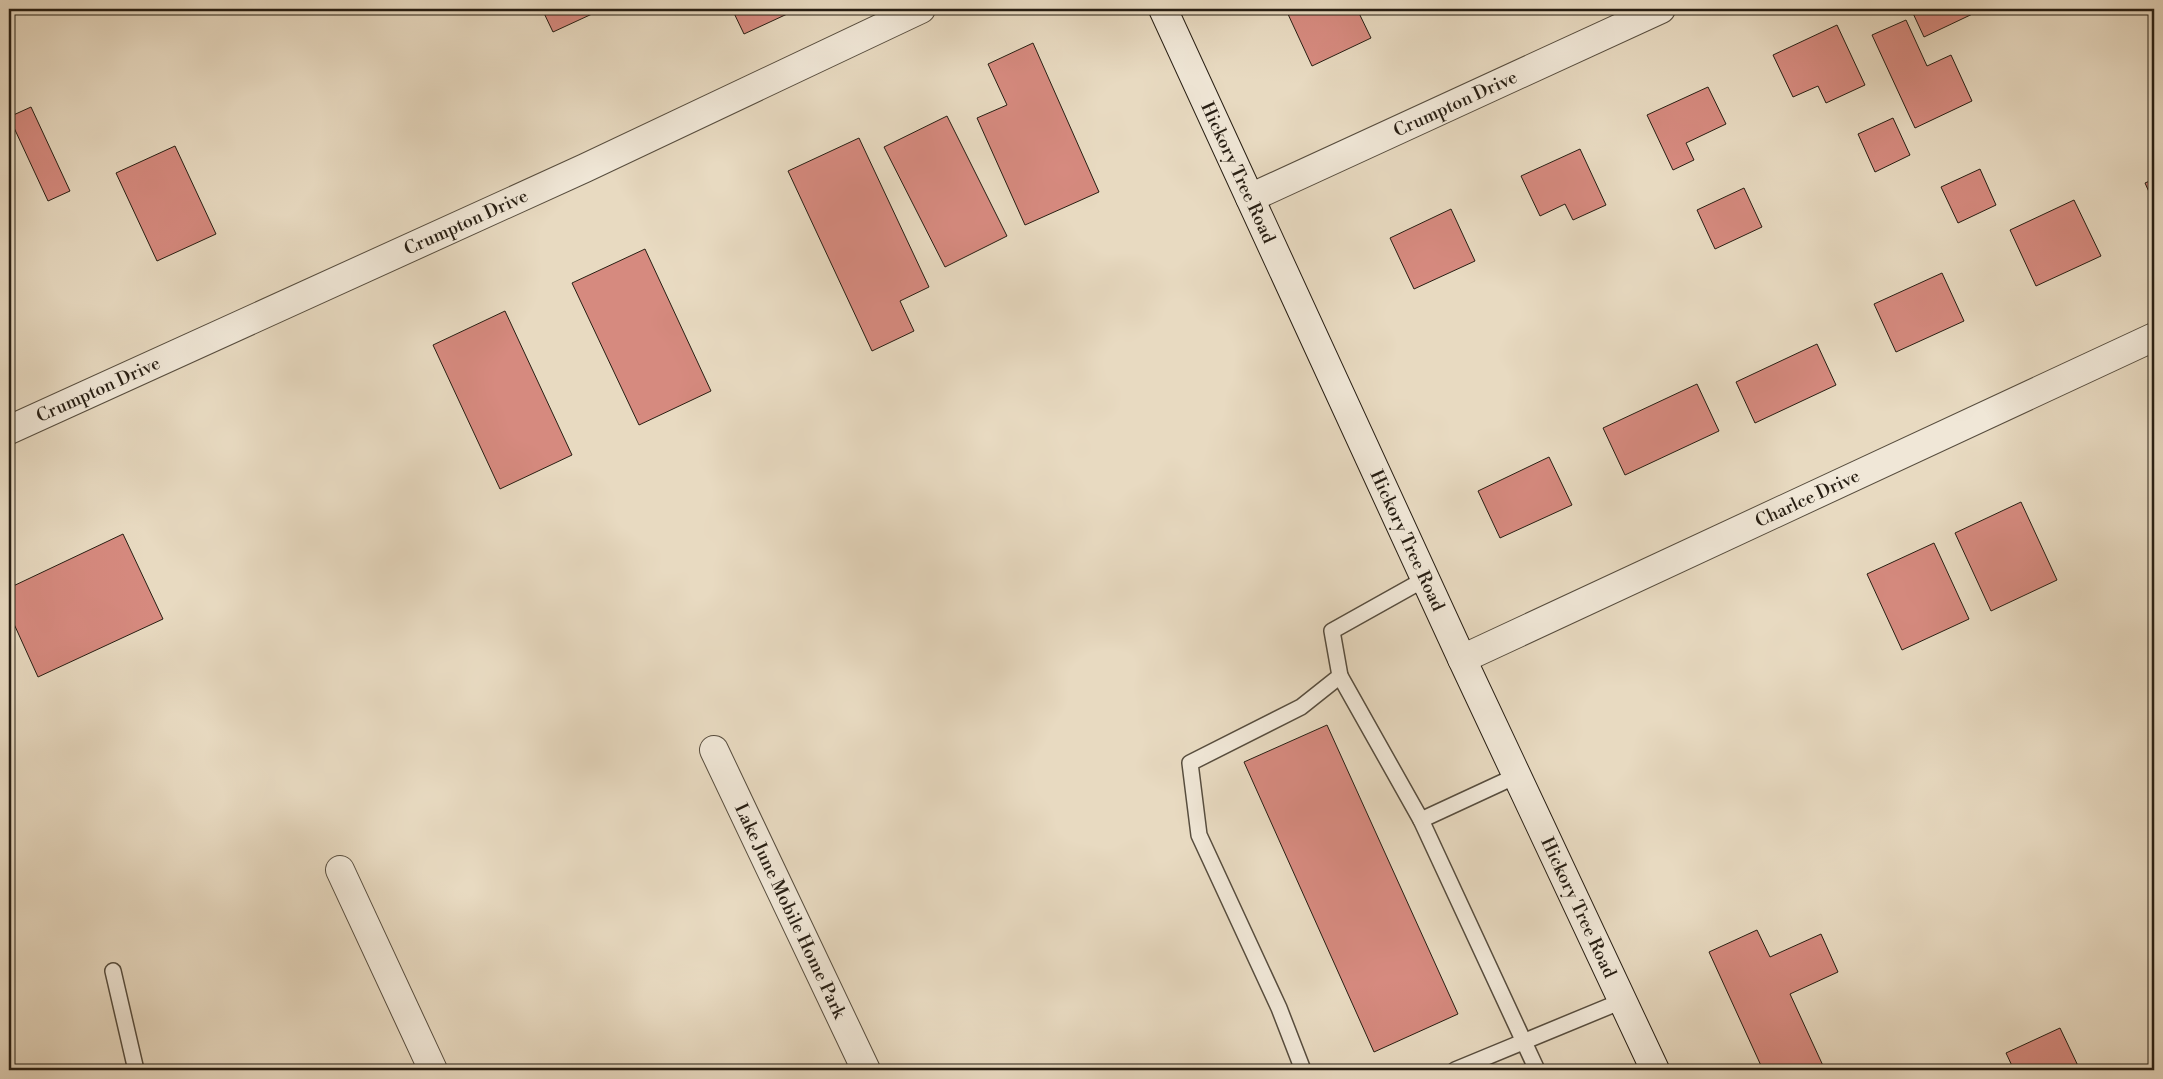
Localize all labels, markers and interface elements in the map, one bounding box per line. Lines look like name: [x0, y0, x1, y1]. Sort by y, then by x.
street label: Crumpton Drive: [1390, 66, 1521, 142]
street label: Hickory Tree Road: [1195, 98, 1280, 248]
street label: Crumpton Drive: [401, 184, 532, 261]
street label: Crumpton Drive: [33, 352, 164, 428]
street label: Charlce Drive: [1752, 464, 1864, 533]
street label: Hickory Tree Road: [1365, 466, 1450, 616]
street label: Lake June Mobile Home Park: [729, 800, 852, 1024]
street label: Hickory Tree Road: [1535, 834, 1621, 982]

